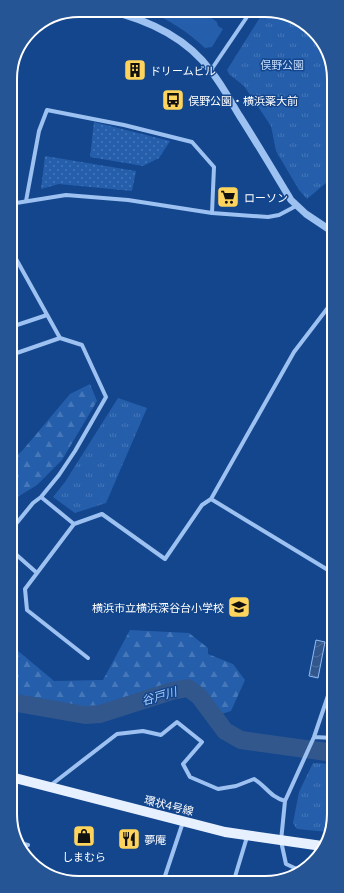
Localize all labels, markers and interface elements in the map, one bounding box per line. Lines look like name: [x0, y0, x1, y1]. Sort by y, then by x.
building icon: ドリームビル: [122, 57, 148, 83]
park label: 俣野公園: [260, 57, 304, 72]
place label: ドリームビル: [150, 63, 216, 78]
bus stop icon: 俣野公園・横浜薬大前: [160, 87, 186, 113]
place label: 俣野公園・横浜薬大前: [188, 93, 298, 108]
supermarket icon: ローソン: [215, 184, 241, 210]
place label: ローソン: [244, 190, 288, 205]
school or university icon: 横浜市立横浜深谷台小学校: [226, 594, 252, 620]
place label: 横浜市立横浜深谷台小学校: [92, 600, 224, 615]
water label: 谷戸川: [139, 682, 181, 709]
street label: 環状4号線: [143, 792, 195, 818]
shop icon: しまむら: [71, 823, 97, 849]
restaurant icon: 夢庵: [116, 826, 142, 852]
place label: 夢庵: [144, 832, 166, 847]
place label: しまむら: [62, 849, 106, 864]

